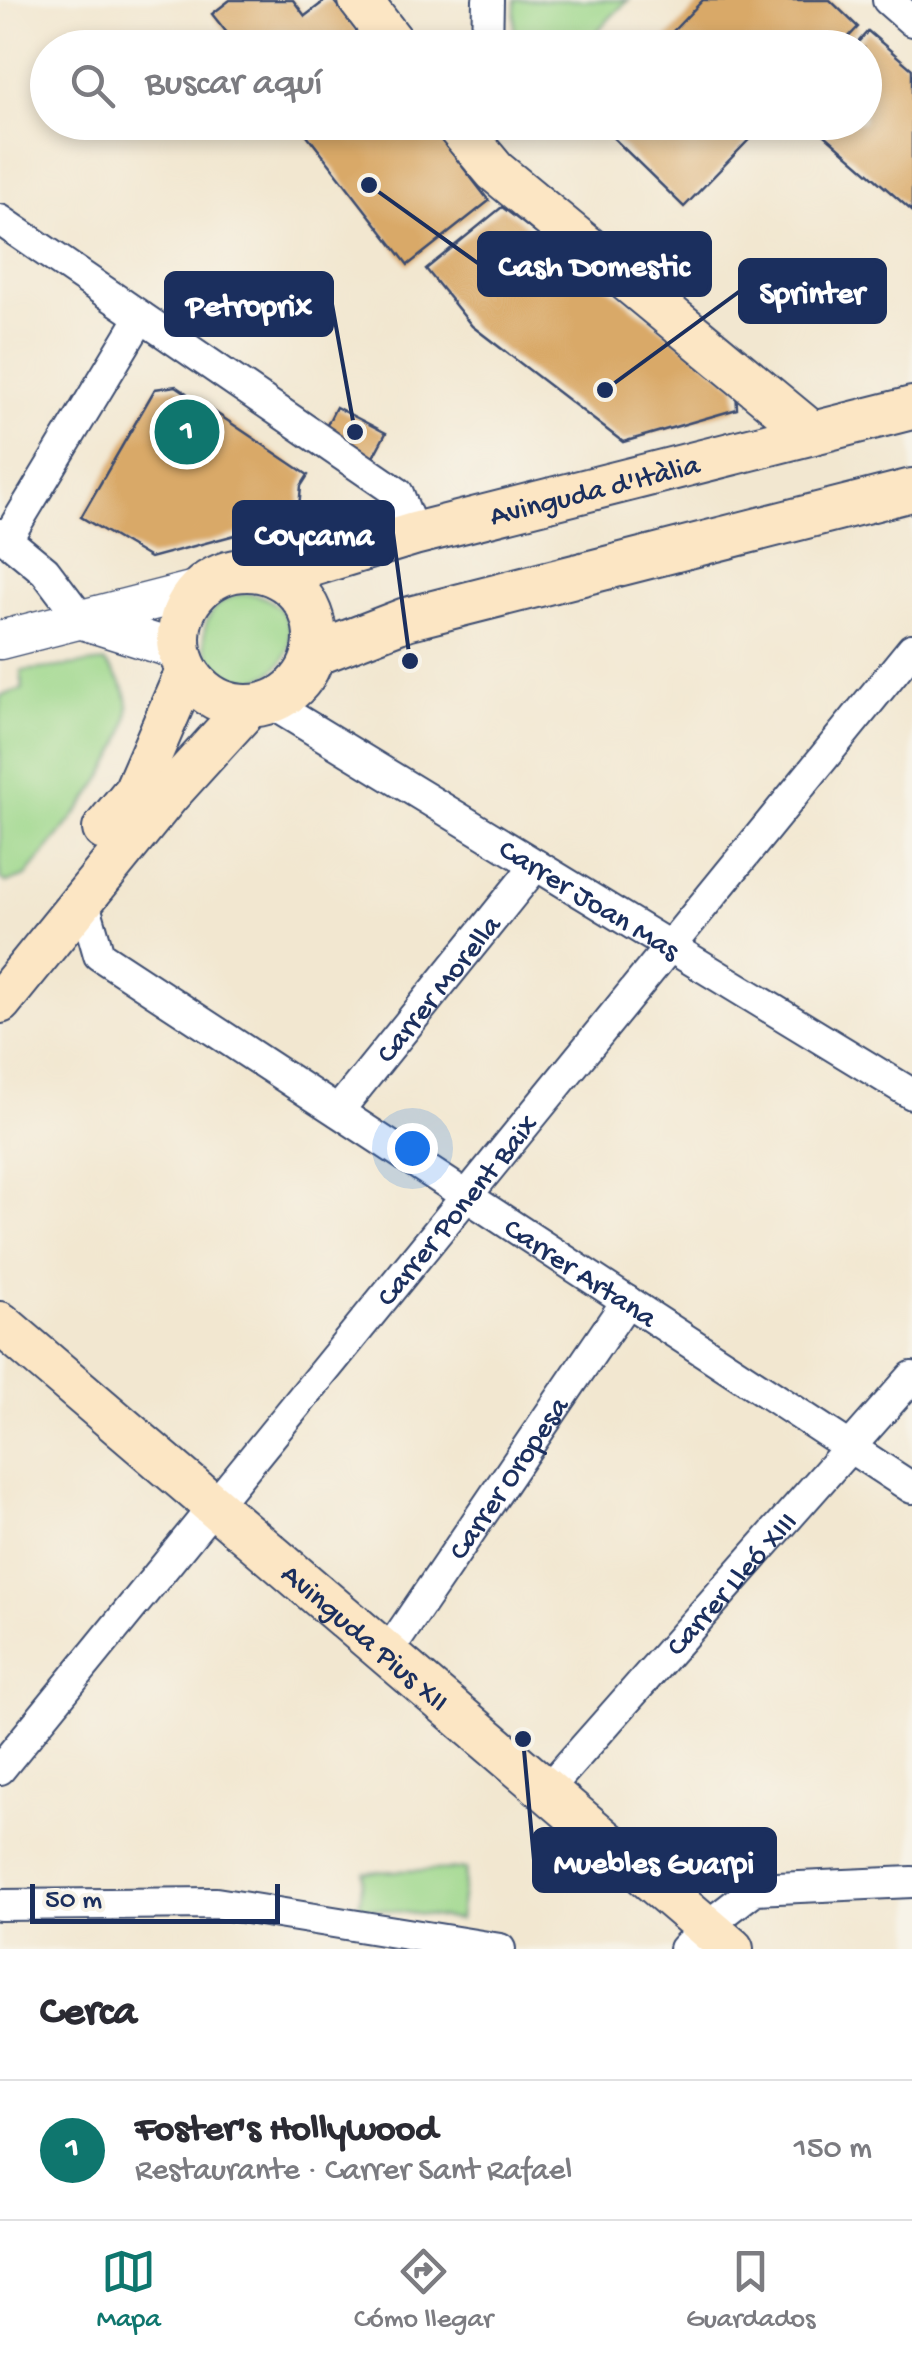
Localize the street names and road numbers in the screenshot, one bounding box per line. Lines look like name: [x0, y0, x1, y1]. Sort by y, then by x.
street label: Avinguda d'Itàlia: [487, 449, 705, 536]
street label: Carrer Joan Mas: [491, 834, 686, 971]
street label: Carrer Morella: [371, 909, 511, 1072]
street label: Carrer Ponent Baix: [371, 1109, 548, 1315]
street label: Carrer Artana: [496, 1212, 663, 1338]
street label: Carrer Oropesa: [443, 1390, 579, 1568]
street label: Carrer Lleó XIII: [661, 1506, 806, 1665]
street label: Avinguda Pius XII: [272, 1558, 455, 1721]

